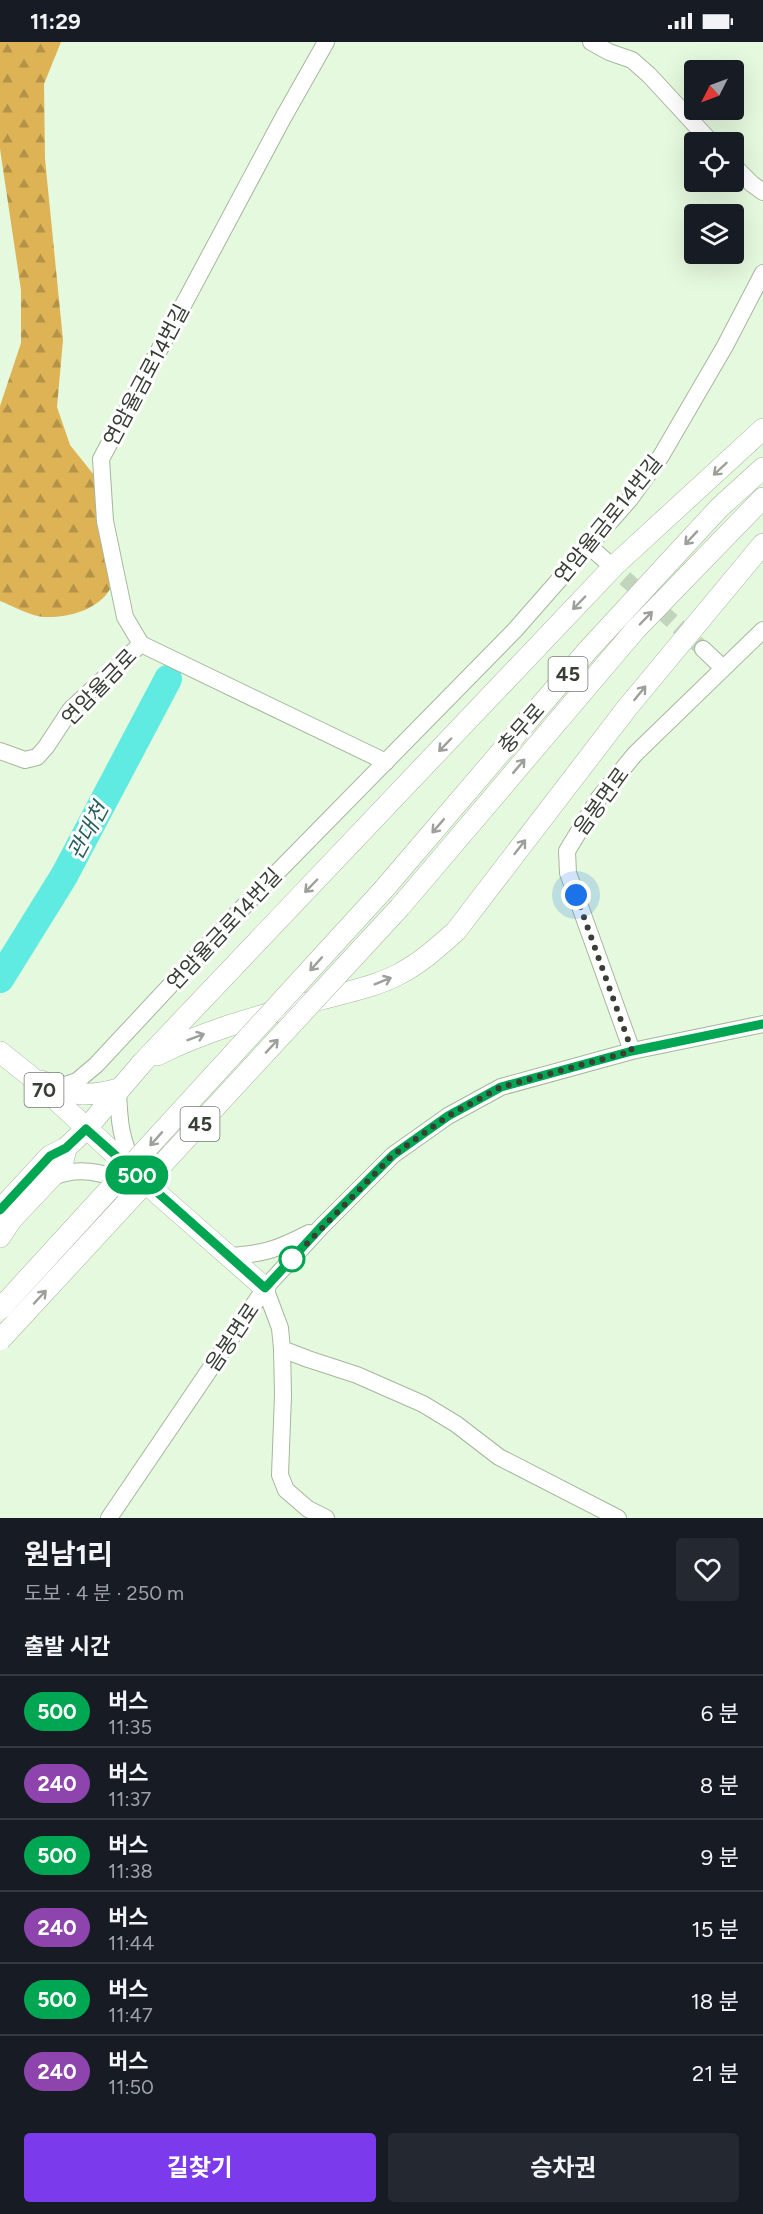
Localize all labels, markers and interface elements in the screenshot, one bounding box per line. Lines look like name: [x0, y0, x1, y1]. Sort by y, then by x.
text: 11:29: [30, 8, 81, 35]
north arrow: [684, 60, 744, 120]
map controls: [684, 60, 744, 264]
button: locate: [684, 132, 744, 192]
button: layers: [684, 204, 744, 264]
street label: 연암율금로14번길: [98, 300, 194, 450]
street label: 연암율금로14번길: [549, 450, 667, 588]
one-way arrow: [713, 461, 728, 475]
one-way arrow: [684, 530, 698, 545]
one-way arrow: [572, 596, 586, 611]
one-way arrow: [639, 611, 653, 626]
street label: 연암율금로: [56, 644, 142, 730]
road number: 45: [548, 657, 588, 691]
one-way arrow: [633, 685, 646, 701]
street label: 충무로: [493, 698, 549, 758]
one-way arrow: [438, 737, 452, 752]
one-way arrow: [513, 759, 526, 775]
street label: 음봉면로: [568, 762, 634, 840]
water label: 관대천: [62, 795, 115, 864]
one-way arrow: [431, 818, 445, 833]
one-way arrow: [513, 839, 526, 855]
street label: 연암율금로14번길: [161, 863, 287, 995]
one-way arrow: [304, 878, 318, 893]
your location: [561, 880, 591, 910]
one-way arrow: [309, 956, 323, 971]
one-way arrow: [373, 975, 392, 986]
one-way arrow: [187, 1031, 205, 1042]
one-way arrow: [265, 1039, 279, 1054]
road number: 70: [24, 1073, 63, 1107]
road number: 45: [180, 1107, 220, 1141]
one-way arrow: [149, 1131, 163, 1146]
line badge: 500: [102, 1156, 172, 1194]
text: 500: [117, 1163, 157, 1188]
unlabelled marker: [279, 1246, 305, 1272]
one-way arrow: [33, 1290, 47, 1305]
street label: 음봉면로: [200, 1298, 264, 1376]
text: 원남1리: [24, 1537, 113, 1571]
button: heart: [676, 1538, 739, 1601]
text: 도보 · 4 분 · 250 m: [24, 1581, 184, 1605]
text: 출발 시간: [24, 1633, 110, 1660]
text: 버스: [108, 1688, 148, 1715]
text: 500: [37, 1699, 77, 1724]
text: 6 분: [701, 1700, 739, 1727]
text: 11:35: [108, 1715, 152, 1739]
text: 버스: [108, 1760, 148, 1787]
text: 240: [37, 1771, 77, 1796]
text: 8 분: [700, 1772, 739, 1799]
text: 11:37: [108, 1787, 151, 1811]
text: 버스: [108, 1832, 148, 1859]
text: 500: [37, 1843, 77, 1868]
text: 9 분: [701, 1844, 739, 1871]
text: 11:38: [108, 1859, 153, 1883]
text: 버스: [108, 1904, 148, 1931]
text: 240: [37, 1915, 77, 1940]
text: 15 분: [692, 1916, 739, 1943]
text: 11:44: [108, 1931, 154, 1955]
text: 버스: [108, 1976, 148, 2003]
text: 500: [37, 1987, 77, 2012]
text: 18 분: [691, 1988, 739, 2015]
text: 11:47: [108, 2003, 153, 2027]
text: 버스: [108, 2048, 148, 2075]
text: 240: [37, 2059, 77, 2084]
text: 21 분: [692, 2060, 739, 2087]
text: 11:50: [108, 2075, 154, 2099]
button: 길찾기: [24, 2133, 376, 2202]
button: 승차권: [388, 2133, 739, 2202]

